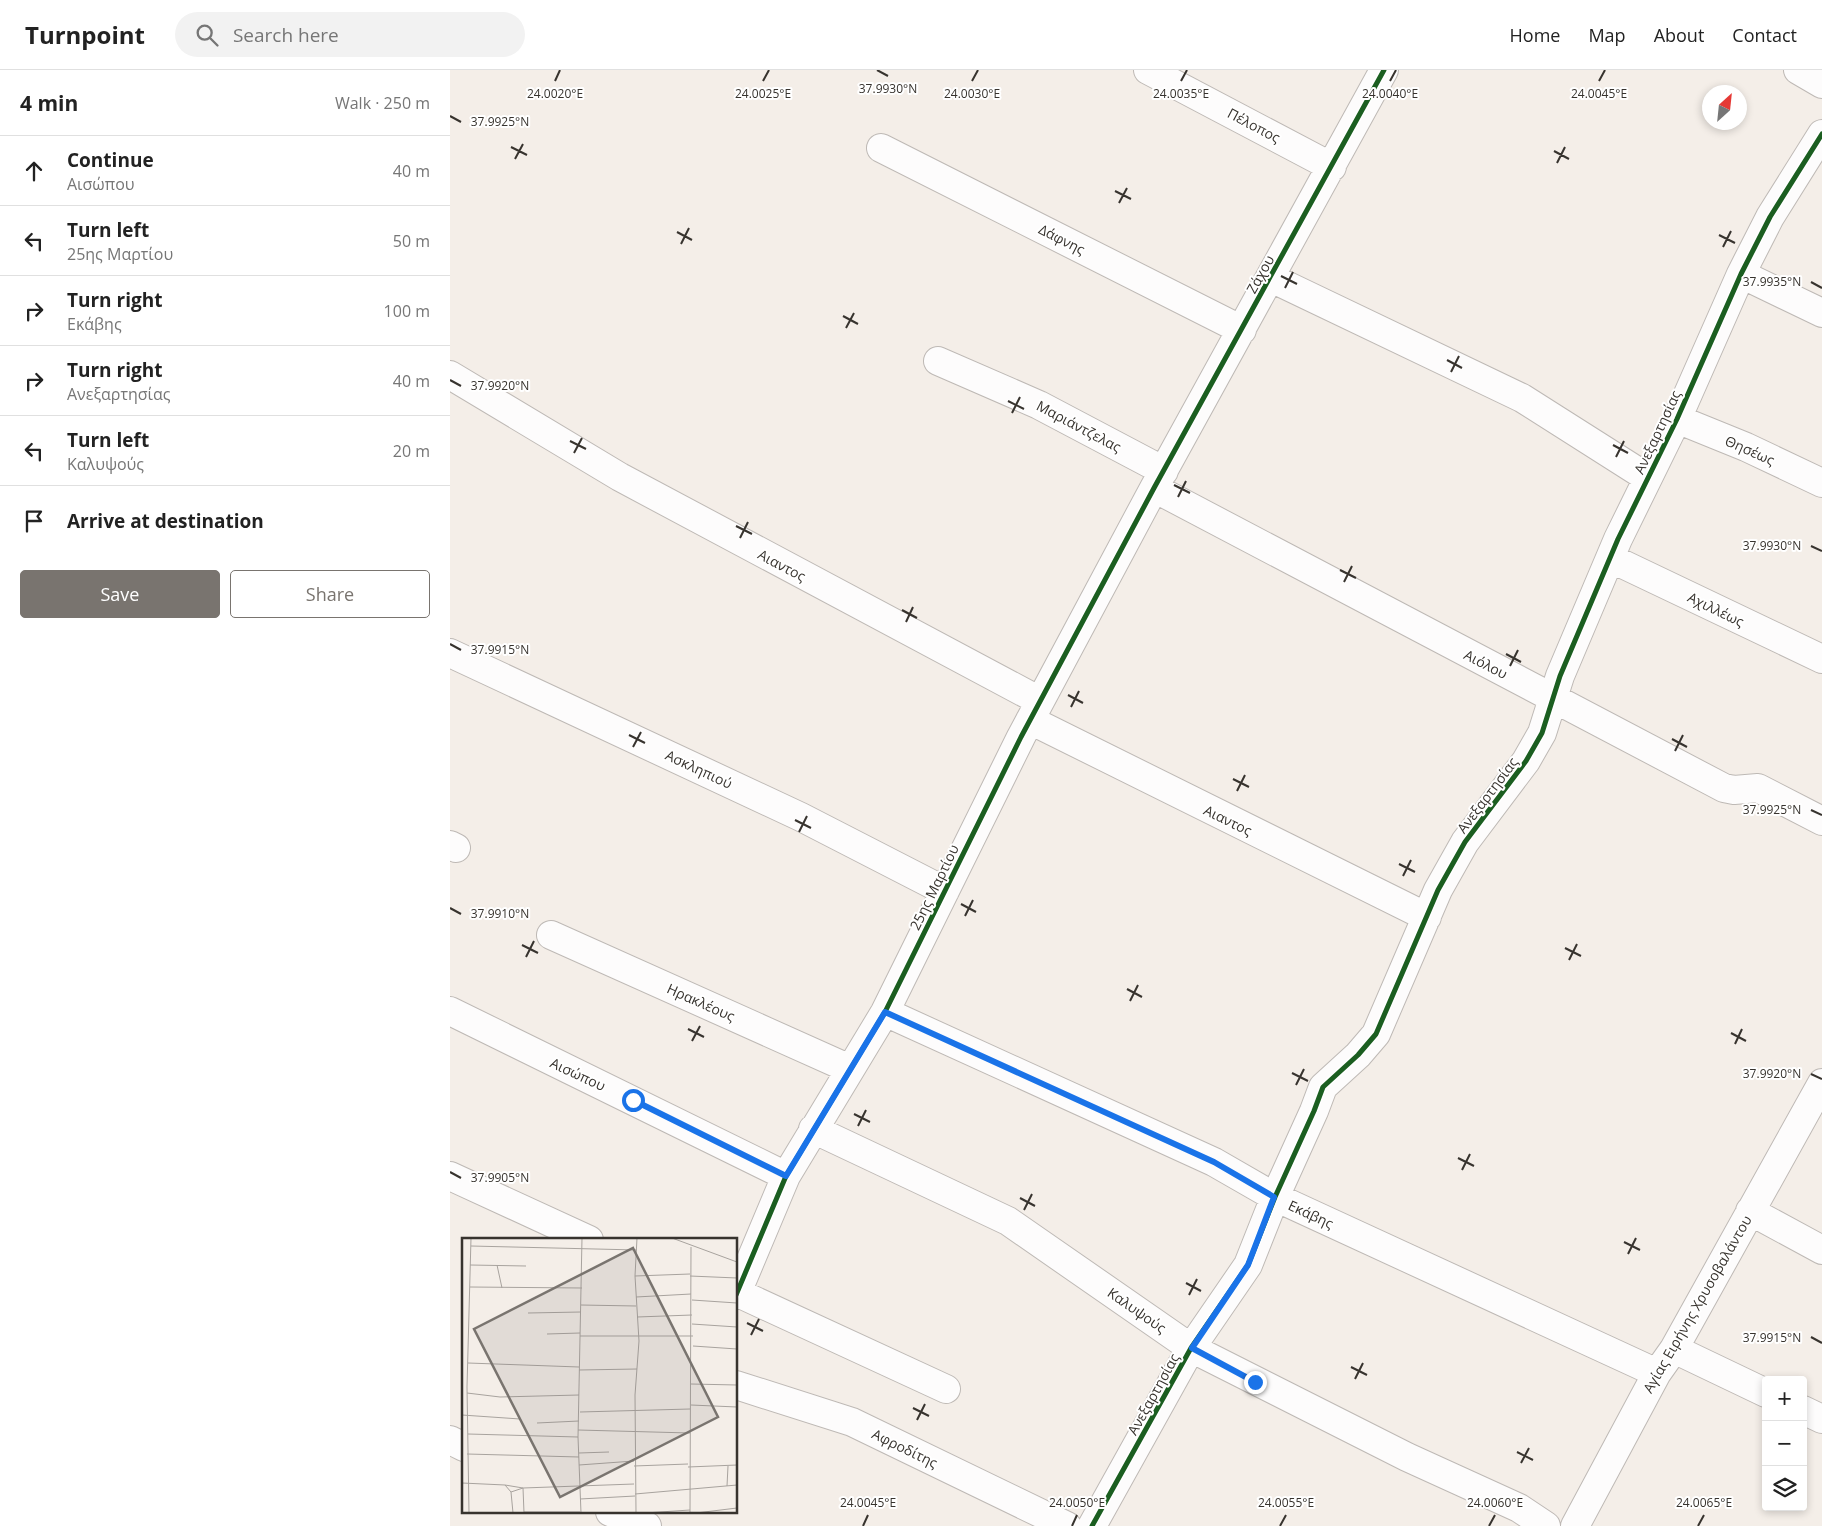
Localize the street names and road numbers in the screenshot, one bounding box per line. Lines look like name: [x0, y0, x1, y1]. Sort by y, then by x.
street label: Πέλοπος: [1224, 103, 1284, 147]
street label: Δάφνης: [1036, 219, 1089, 259]
street label: Ζάχου: [1242, 251, 1278, 297]
street label: Ανεξαρτησίας: [1629, 387, 1685, 477]
street label: Μαριάντζελας: [1033, 396, 1125, 456]
street label: Θησέως: [1722, 431, 1778, 469]
street label: Αιαντος: [755, 545, 809, 586]
street label: Αχιλλέως: [1685, 587, 1748, 631]
street label: Αιόλου: [1461, 645, 1511, 683]
street label: Ασκληπιού: [662, 745, 736, 793]
street label: Ανεξαρτησίας: [1452, 753, 1522, 837]
street label: Αιαντος: [1201, 800, 1256, 840]
street label: 25ης Μαρτίου: [905, 841, 963, 933]
street label: Ηρακλέους: [664, 979, 738, 1026]
street label: Αισώπου: [547, 1053, 609, 1095]
street label: Εκάβης: [1285, 1195, 1337, 1233]
street label: Αγίας Ειρήνης Χρυσοβαλάντου: [1638, 1212, 1756, 1396]
street label: Καλυψούς: [1104, 1283, 1170, 1337]
street label: Ανεξαρτησίας: [1123, 1350, 1183, 1438]
street label: Αφροδίτης: [869, 1424, 941, 1472]

